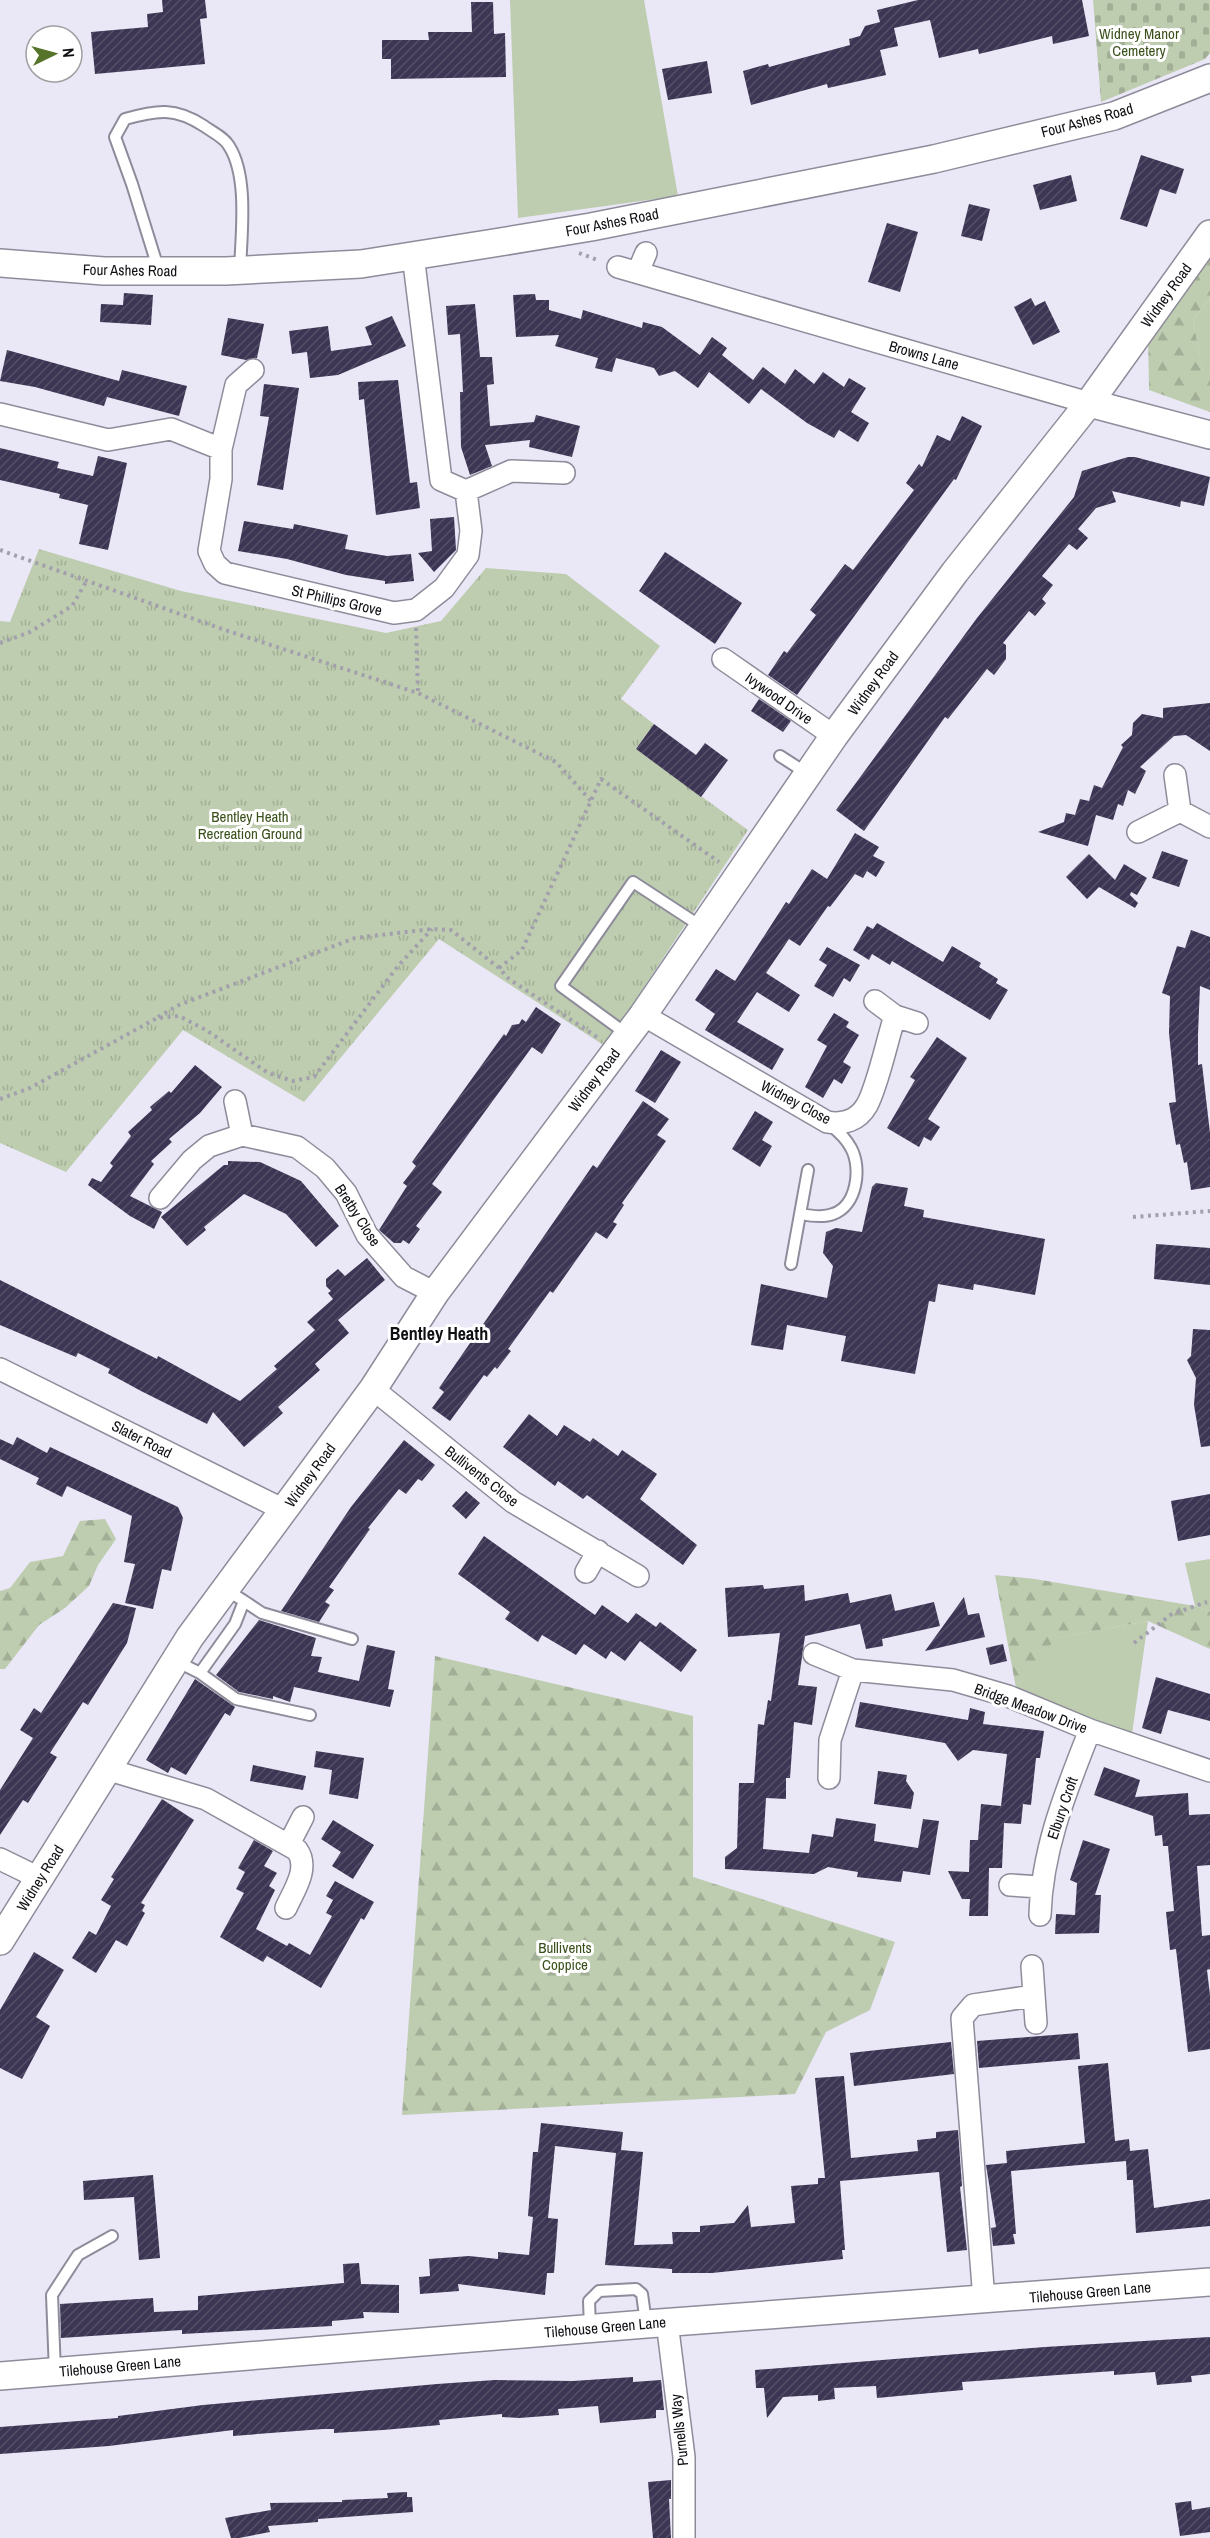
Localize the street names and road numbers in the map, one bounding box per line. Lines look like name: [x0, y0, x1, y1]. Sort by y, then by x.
street label: Four Ashes Road: [1039, 98, 1135, 142]
street label: Four Ashes Road: [564, 203, 660, 241]
street label: Four Ashes Road: [83, 259, 177, 281]
street label: Widney Road: [1136, 259, 1196, 331]
street label: Browns Lane: [887, 335, 962, 375]
street label: St Phillips Grove: [290, 579, 384, 621]
street label: Widney Road: [843, 647, 903, 719]
street label: Ivywood Drive: [741, 667, 817, 729]
street label: Widney Road: [563, 1044, 625, 1116]
street label: Widney Close: [757, 1075, 835, 1129]
street label: Bretby Close: [330, 1180, 386, 1250]
street label: Slater Road: [108, 1415, 176, 1463]
street label: Widney Road: [280, 1439, 340, 1511]
street label: Bullivents Close: [441, 1441, 523, 1512]
street label: Bridge Meadow Drive: [972, 1678, 1091, 1738]
street label: Elbury Croft: [1042, 1773, 1083, 1842]
street label: Widney Road: [11, 1841, 69, 1915]
street label: Tilehouse Green Lane: [1028, 2276, 1152, 2308]
street label: Tilehouse Green Lane: [543, 2311, 667, 2343]
street label: Tilehouse Green Lane: [58, 2350, 182, 2382]
street label: Purnells Way: [665, 2392, 693, 2467]

